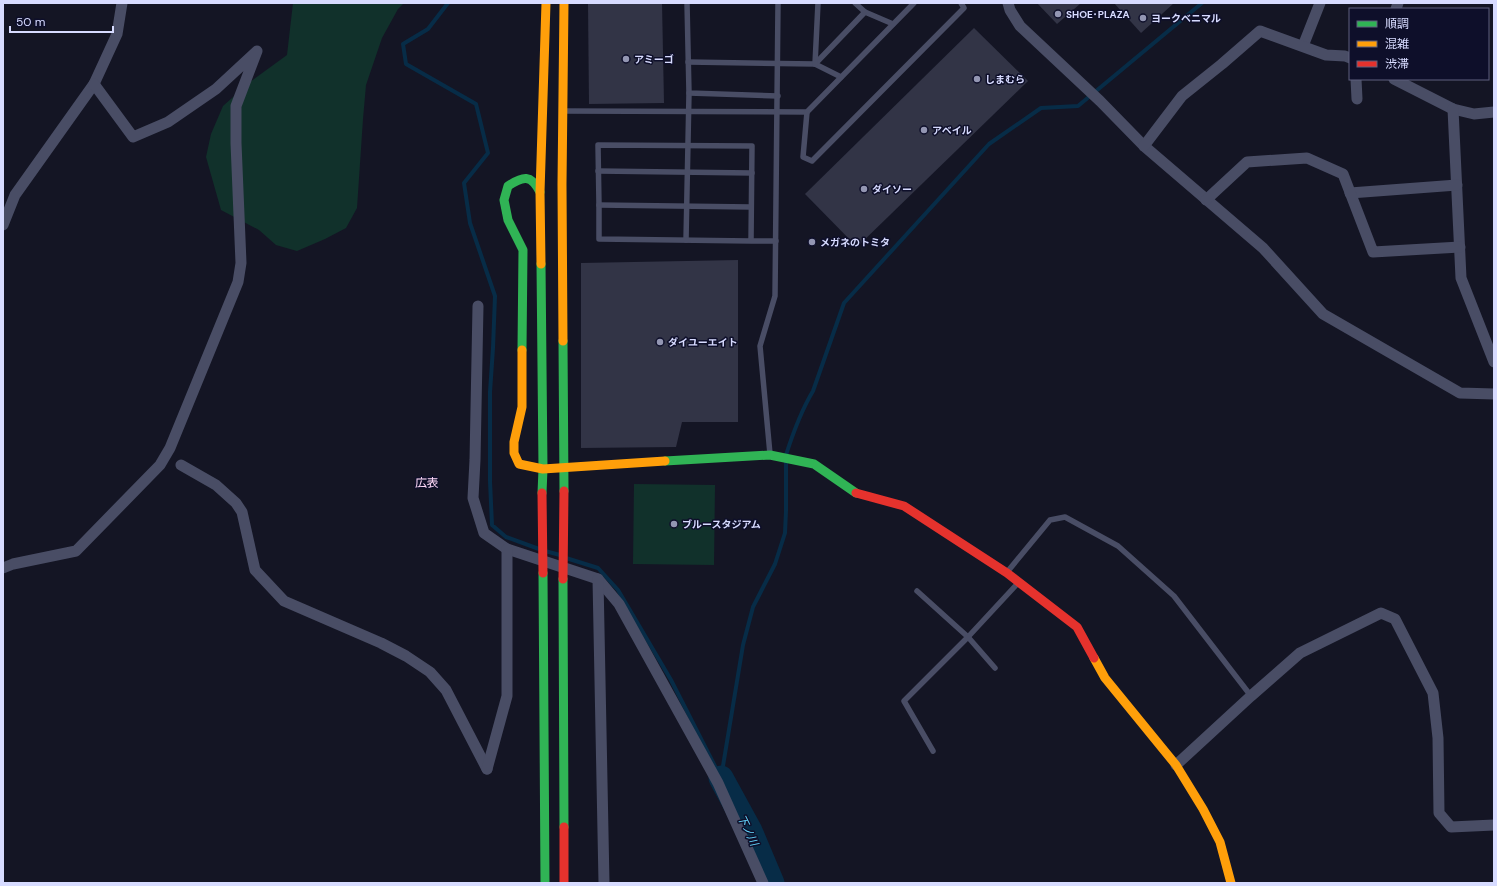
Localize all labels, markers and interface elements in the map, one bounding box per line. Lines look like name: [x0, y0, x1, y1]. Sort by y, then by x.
scale bar: [10, 8, 113, 34]
place label: SHOE･PLAZA: [1066, 8, 1130, 21]
legend: [1349, 8, 1489, 80]
marker: SHOE･PLAZA: [1053, 9, 1063, 19]
place label: ヨークベニマル: [1151, 12, 1221, 25]
marker: ヨークベニマル: [1138, 13, 1148, 23]
text: 50 m: [16, 14, 45, 30]
text: 順調: [1385, 16, 1409, 32]
text: 混雑: [1385, 36, 1409, 52]
place label: アミーゴ: [634, 53, 674, 66]
marker: アミーゴ: [621, 54, 631, 64]
text: 渋滞: [1385, 56, 1409, 72]
place label: しまむら: [985, 73, 1025, 86]
marker: しまむら: [972, 74, 982, 84]
place label: アベイル: [932, 124, 972, 137]
marker: アベイル: [919, 125, 929, 135]
place label: ダイソー: [872, 183, 912, 196]
marker: ダイソー: [859, 184, 869, 194]
place label: メガネのトミタ: [820, 236, 890, 249]
marker: メガネのトミタ: [807, 237, 817, 247]
place label: ダイユーエイト: [668, 336, 738, 349]
marker: ダイユーエイト: [655, 337, 665, 347]
district label: 広表: [415, 475, 439, 491]
place label: ブルースタジアム: [682, 518, 761, 531]
marker: ブルースタジアム: [669, 519, 679, 529]
water label: 下ノ川: [734, 812, 762, 849]

